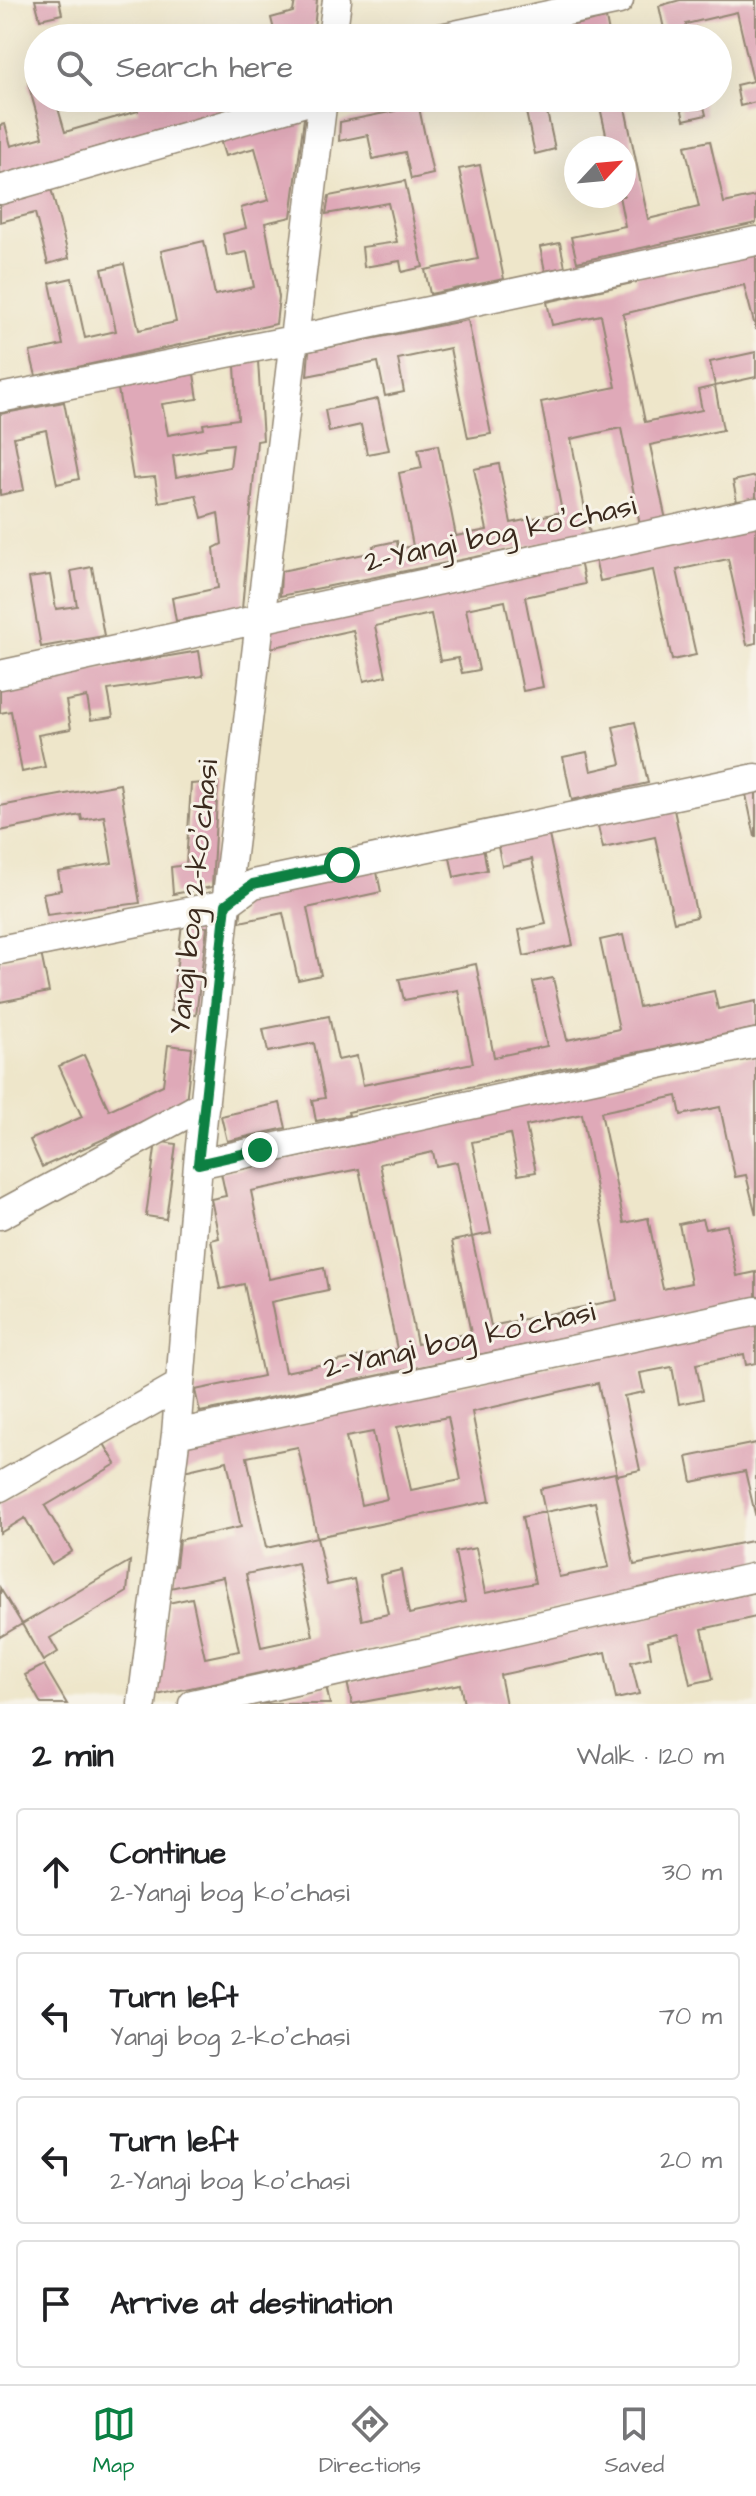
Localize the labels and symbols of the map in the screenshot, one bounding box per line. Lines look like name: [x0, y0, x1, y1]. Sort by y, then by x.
north arrow: [564, 136, 636, 208]
street label: 2-Yangi bog koʼchasi: [361, 485, 641, 584]
street label: Yangi bog 2-koʼchasi: [159, 757, 230, 1037]
route start: [324, 847, 360, 883]
route end: [242, 1132, 278, 1168]
street label: 2-Yangi bog koʼchasi: [320, 1291, 600, 1390]

